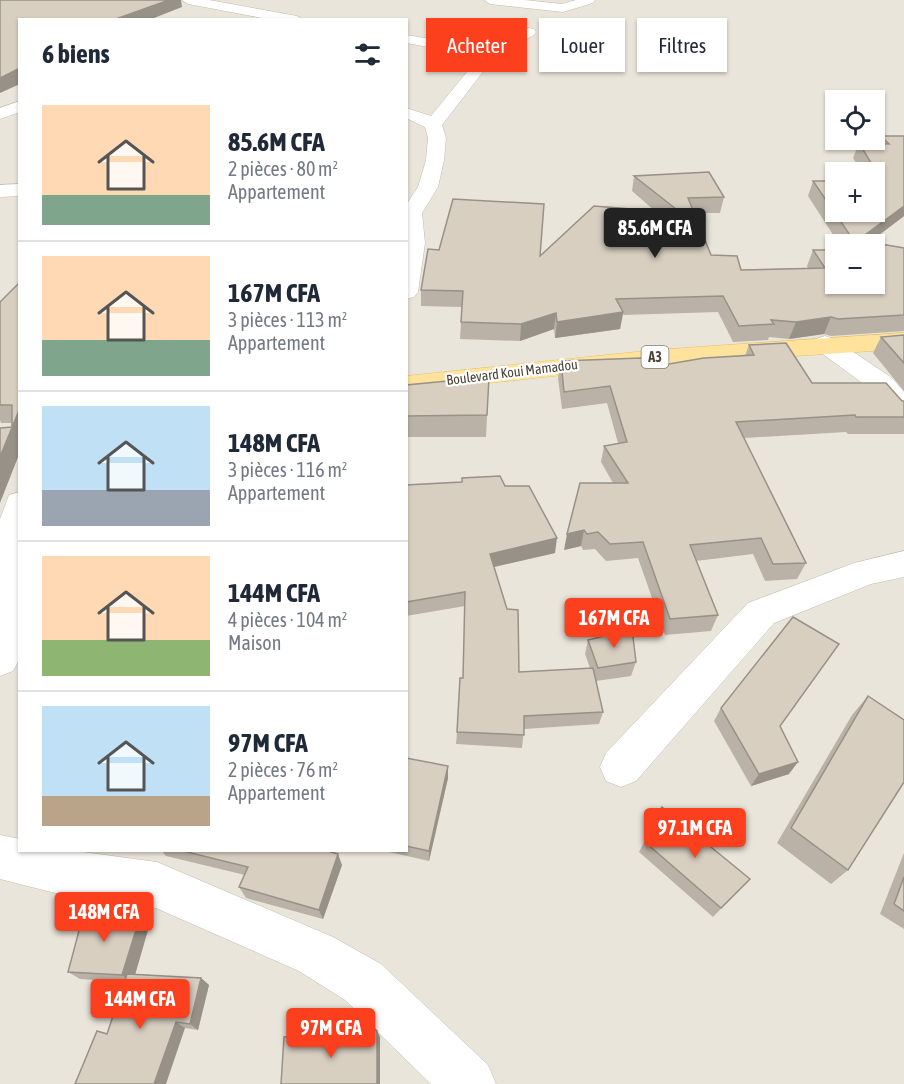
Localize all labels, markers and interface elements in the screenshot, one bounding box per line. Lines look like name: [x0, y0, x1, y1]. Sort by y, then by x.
chip: Acheter: [426, 18, 527, 72]
chip: Louer: [539, 18, 625, 72]
chip: Filtres: [637, 18, 727, 72]
icon: filters: [351, 38, 384, 71]
text: 6 biens: [42, 39, 110, 69]
map controls: [825, 90, 885, 294]
button: locate: [825, 90, 885, 150]
text: 85.6M CFA: [228, 127, 325, 157]
icon: home: [90, 129, 162, 201]
text: 2 pièces · 80 m²: [228, 157, 338, 180]
button: +: [825, 162, 885, 222]
text: Appartement: [228, 180, 325, 203]
pin: 85.6M CFA: [586, 208, 724, 259]
text: 85.6M CFA: [618, 216, 692, 239]
button: −: [825, 234, 885, 294]
text: 167M CFA: [228, 278, 320, 308]
icon: home: [90, 280, 162, 352]
text: 3 pièces · 113 m²: [228, 308, 347, 331]
text: Appartement: [228, 331, 325, 354]
road number: A3: [642, 346, 668, 368]
street label: Boulevard Koui Mamadou: [445, 356, 579, 388]
text: 148M CFA: [228, 428, 320, 458]
icon: home: [90, 430, 162, 502]
text: 3 pièces · 116 m²: [228, 458, 347, 481]
text: Appartement: [228, 481, 325, 504]
text: 144M CFA: [228, 578, 320, 608]
icon: home: [90, 580, 162, 652]
pin: 167M CFA: [552, 598, 676, 649]
text: 167M CFA: [579, 606, 649, 629]
text: 4 pièces · 104 m²: [228, 608, 347, 631]
text: Maison: [228, 631, 281, 654]
text: 97M CFA: [228, 728, 308, 758]
icon: home: [90, 730, 162, 802]
text: 2 pièces · 76 m²: [228, 758, 338, 781]
text: Appartement: [228, 781, 325, 804]
pin: 97.1M CFA: [626, 808, 764, 859]
text: 97.1M CFA: [658, 816, 732, 839]
pin: 148M CFA: [42, 892, 166, 943]
text: 148M CFA: [69, 900, 139, 923]
pin: 144M CFA: [78, 979, 202, 1030]
text: 144M CFA: [105, 987, 175, 1010]
pin: 97M CFA: [276, 1008, 386, 1059]
text: 97M CFA: [300, 1016, 362, 1039]

